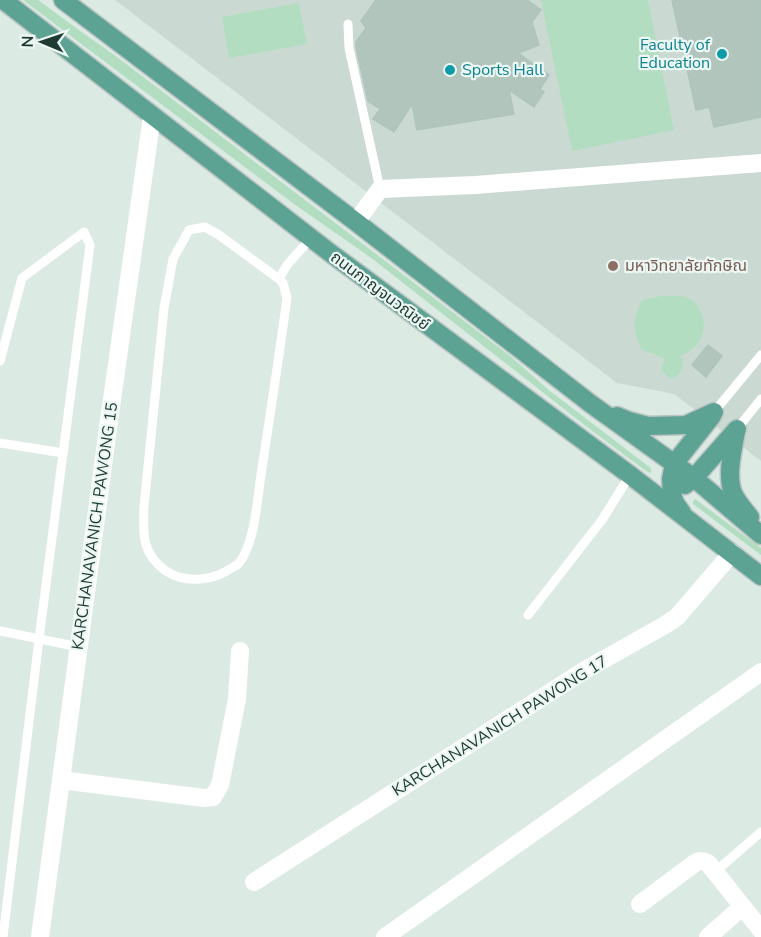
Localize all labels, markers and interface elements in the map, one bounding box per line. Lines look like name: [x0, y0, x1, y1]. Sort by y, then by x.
north arrow: [12, 12, 72, 72]
place label: Faculty of Education: [639, 34, 711, 74]
text: N: [17, 35, 39, 48]
marker: Faculty of Education: [715, 47, 729, 61]
place label: Sports Hall: [462, 59, 544, 81]
marker: Sports Hall: [443, 63, 457, 77]
street label: ถนนกาญจนวณิชย์: [326, 246, 434, 336]
place label: มหาวิทยาลัยทักษิณ: [625, 255, 747, 277]
marker: มหาวิทยาลัยทักษิณ: [606, 259, 620, 273]
street label: KARCHANAVANICH PAWONG 15: [67, 401, 123, 651]
street label: KARCHANAVANICH PAWONG 17: [388, 650, 612, 802]

